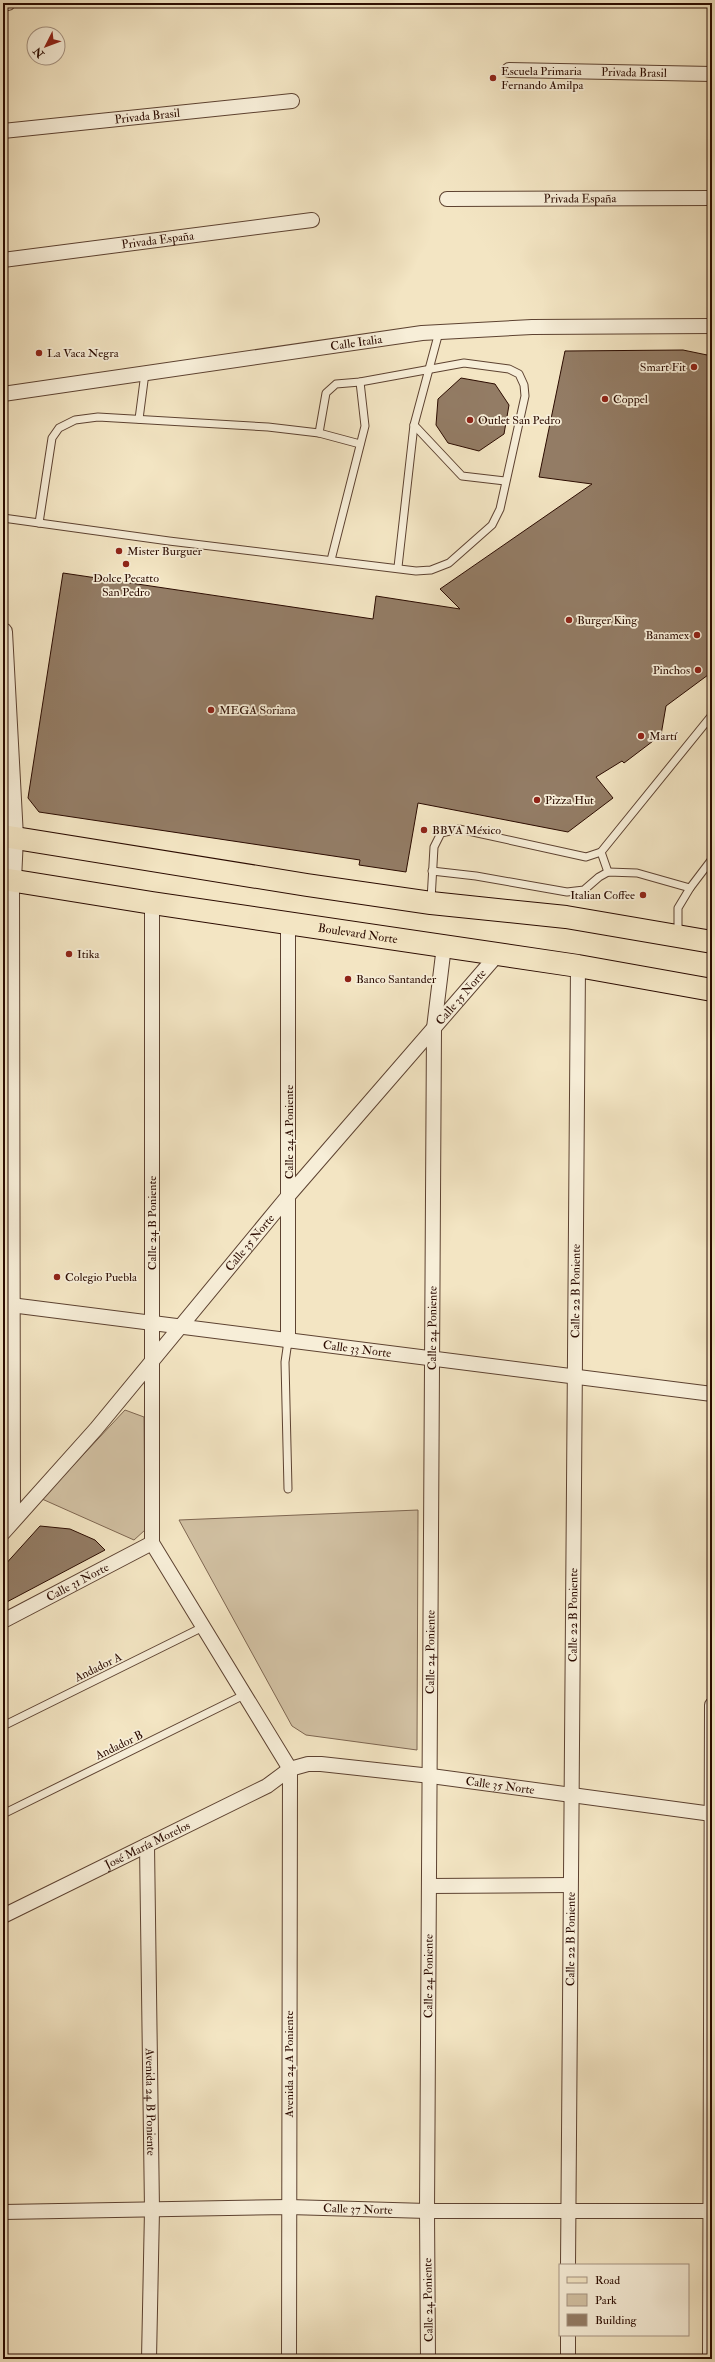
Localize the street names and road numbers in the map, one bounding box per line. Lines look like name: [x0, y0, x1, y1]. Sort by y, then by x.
street label: Privada Brasil: [601, 65, 667, 81]
street label: Privada Brasil: [114, 106, 181, 127]
street label: Privada España: [544, 191, 618, 207]
street label: Privada España: [121, 228, 196, 253]
street label: Calle Italia: [329, 332, 384, 354]
street label: Boulevard Norte: [317, 921, 399, 947]
street label: Calle 35 Norte: [433, 966, 490, 1028]
street label: Calle 24 A Poniente: [282, 1085, 297, 1179]
street label: Calle 24 B Poniente: [145, 1176, 160, 1270]
street label: Calle 35 Norte: [222, 1211, 278, 1275]
street label: Calle 22 B Poniente: [568, 1244, 584, 1338]
street label: Calle 24 Poniente: [425, 1286, 440, 1370]
street label: Calle 33 Norte: [322, 1338, 392, 1361]
street label: Calle 31 Norte: [44, 1560, 111, 1605]
street label: Calle 22 B Poniente: [566, 1568, 581, 1662]
street label: Calle 24 Poniente: [423, 1610, 439, 1694]
street label: Andador A: [71, 1649, 125, 1686]
street label: Andador B: [92, 1727, 146, 1764]
street label: Calle 35 Norte: [465, 1774, 535, 1798]
street label: José María Morelos: [102, 1818, 193, 1873]
street label: Calle 22 B Poniente: [563, 1892, 579, 1986]
street label: Calle 24 Poniente: [421, 1934, 437, 2018]
street label: Avenida 24 A Poniente: [282, 2010, 297, 2119]
street label: Avenida 24 B Poniente: [142, 2047, 158, 2156]
street label: Calle 37 Norte: [323, 2201, 393, 2218]
street label: Calle 24 Poniente: [420, 2258, 437, 2342]

